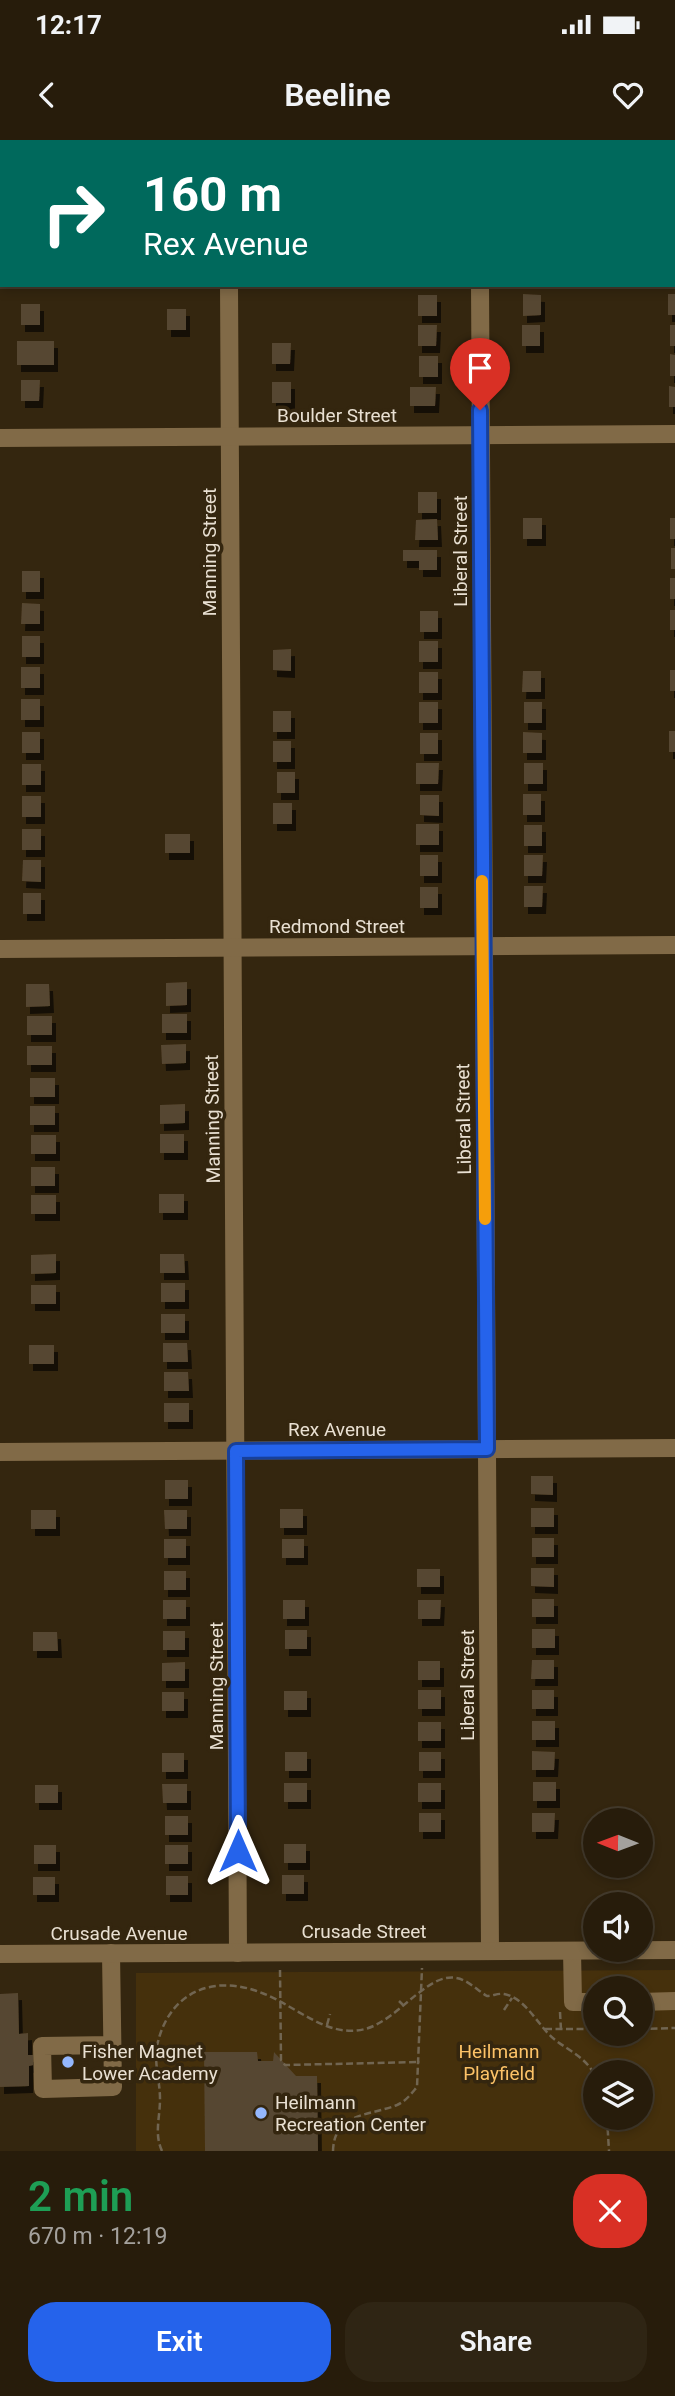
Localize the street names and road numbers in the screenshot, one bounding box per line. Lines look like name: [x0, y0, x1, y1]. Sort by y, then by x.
street label: Boulder Street: [277, 404, 397, 427]
street label: Manning Street: [198, 488, 221, 616]
street label: Liberal Street: [449, 495, 472, 607]
street label: Redmond Street: [269, 915, 405, 938]
street label: Manning Street: [200, 1055, 225, 1183]
street label: Liberal Street: [451, 1063, 476, 1175]
street label: Rex Avenue: [288, 1418, 386, 1441]
street label: Manning Street: [205, 1622, 228, 1750]
street label: Liberal Street: [456, 1629, 479, 1741]
street label: Crusade Street: [301, 1920, 427, 1943]
street label: Crusade Avenue: [50, 1922, 188, 1945]

